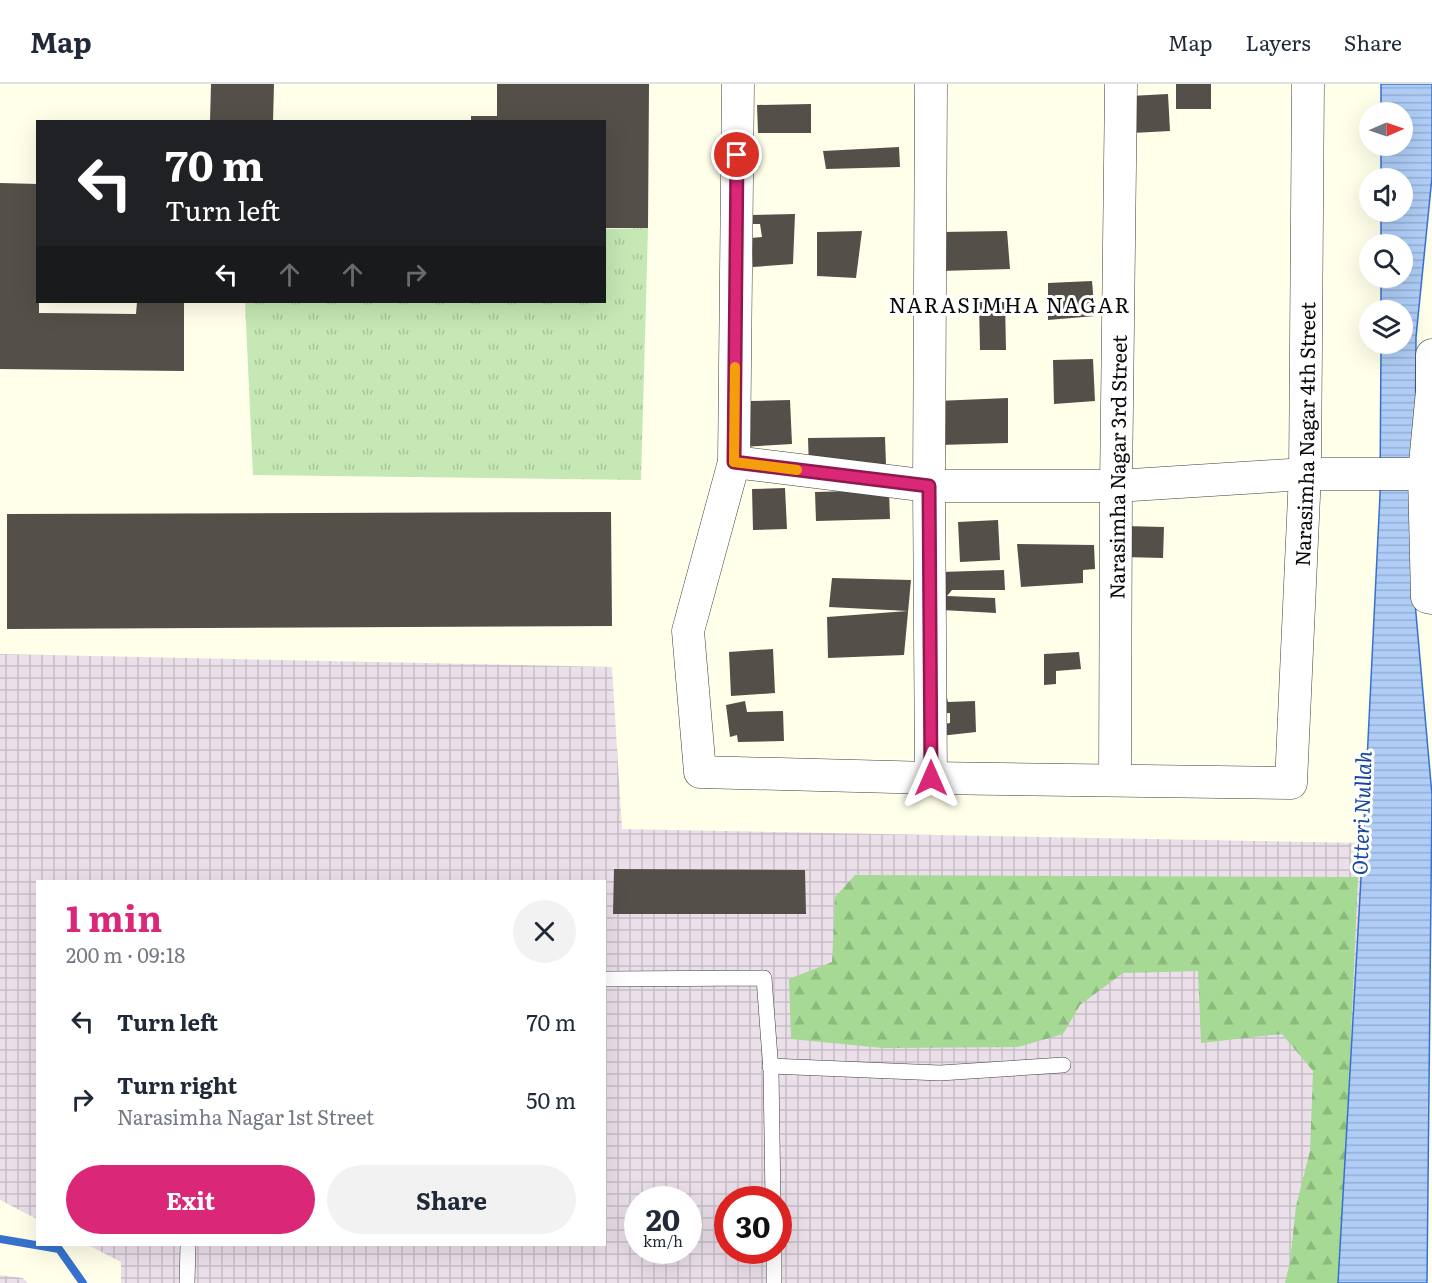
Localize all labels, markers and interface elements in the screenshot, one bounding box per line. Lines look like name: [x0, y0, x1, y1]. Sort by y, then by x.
text: Map: [30, 20, 92, 62]
text: Map: [1168, 26, 1213, 57]
text: Layers: [1246, 26, 1311, 57]
text: Share: [1344, 26, 1402, 57]
north arrow: [1359, 102, 1413, 156]
map controls: [1359, 102, 1413, 354]
pin: [711, 129, 762, 180]
text: 70 m: [165, 132, 264, 194]
icon: arrive: [720, 138, 753, 171]
icon: left: [66, 144, 144, 222]
button: sound: [1359, 168, 1413, 222]
text: Turn left: [165, 189, 280, 229]
button: search: [1359, 234, 1413, 288]
icon: left: [210, 258, 243, 291]
icon: ahead: [273, 258, 306, 291]
icon: ahead: [336, 258, 369, 291]
icon: right: [399, 258, 432, 291]
district label: NARASIMHA NAGAR: [889, 288, 1131, 319]
button: layers: [1359, 300, 1413, 354]
street label: Narasimha Nagar 4th Street: [1286, 302, 1321, 567]
street label: Narasimha Nagar 3rd Street: [1101, 334, 1133, 599]
position arrow: [899, 746, 963, 810]
water label: Otteri Nullah: [1342, 750, 1378, 876]
text: 1 min: [66, 890, 162, 943]
button: close: [513, 900, 576, 963]
text: 200 m · 09:18: [66, 939, 185, 969]
icon: left: [66, 1005, 99, 1038]
text: Turn left: [117, 1005, 218, 1038]
text: 70 m: [526, 1005, 576, 1038]
text: Turn right: [117, 1068, 237, 1101]
icon: right: [66, 1083, 99, 1116]
text: 50 m: [526, 1083, 576, 1116]
text: Narasimha Nagar 1st Street: [117, 1101, 374, 1131]
button: Exit: [66, 1165, 315, 1234]
button: Share: [327, 1165, 576, 1234]
speed limit sign: 30: [714, 1186, 792, 1264]
text: 20: [646, 1196, 680, 1240]
text: km/h: [643, 1229, 683, 1252]

